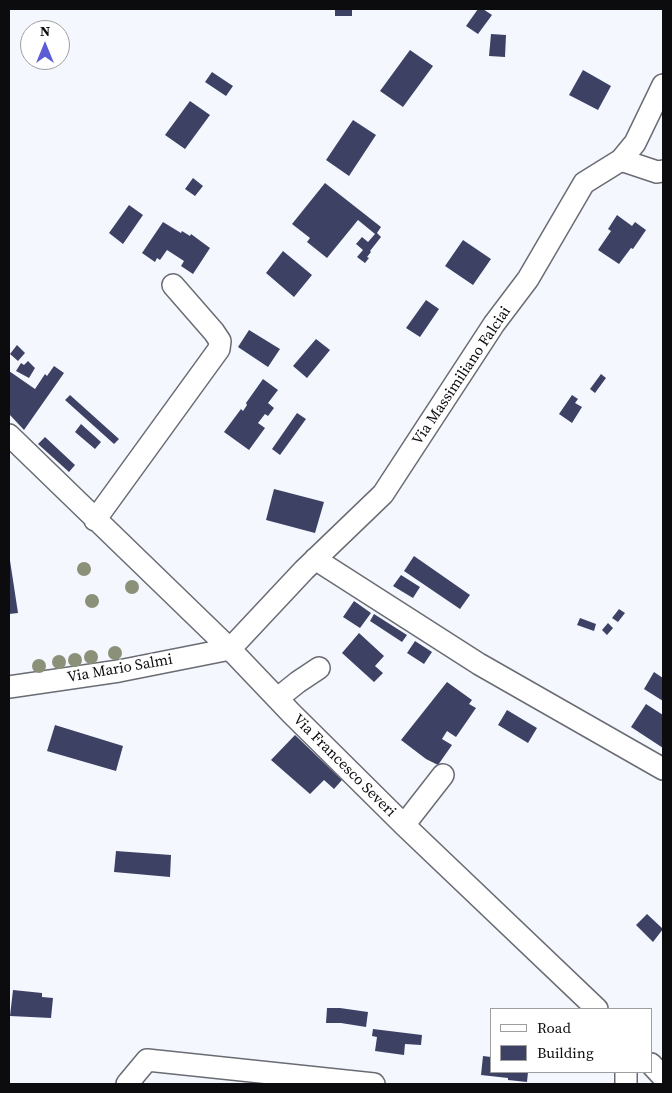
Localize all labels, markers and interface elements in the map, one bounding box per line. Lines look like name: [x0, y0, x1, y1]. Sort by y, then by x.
north arrow: [20, 20, 70, 70]
text: N: [40, 21, 50, 41]
street label: Via Massimiliano Falciai: [409, 303, 515, 449]
street label: Via Mario Salmi: [66, 651, 174, 687]
street label: Via Francesco Severi: [289, 711, 399, 821]
legend: [490, 1008, 652, 1073]
text: Road: [537, 1017, 571, 1038]
text: Building: [537, 1042, 594, 1063]

